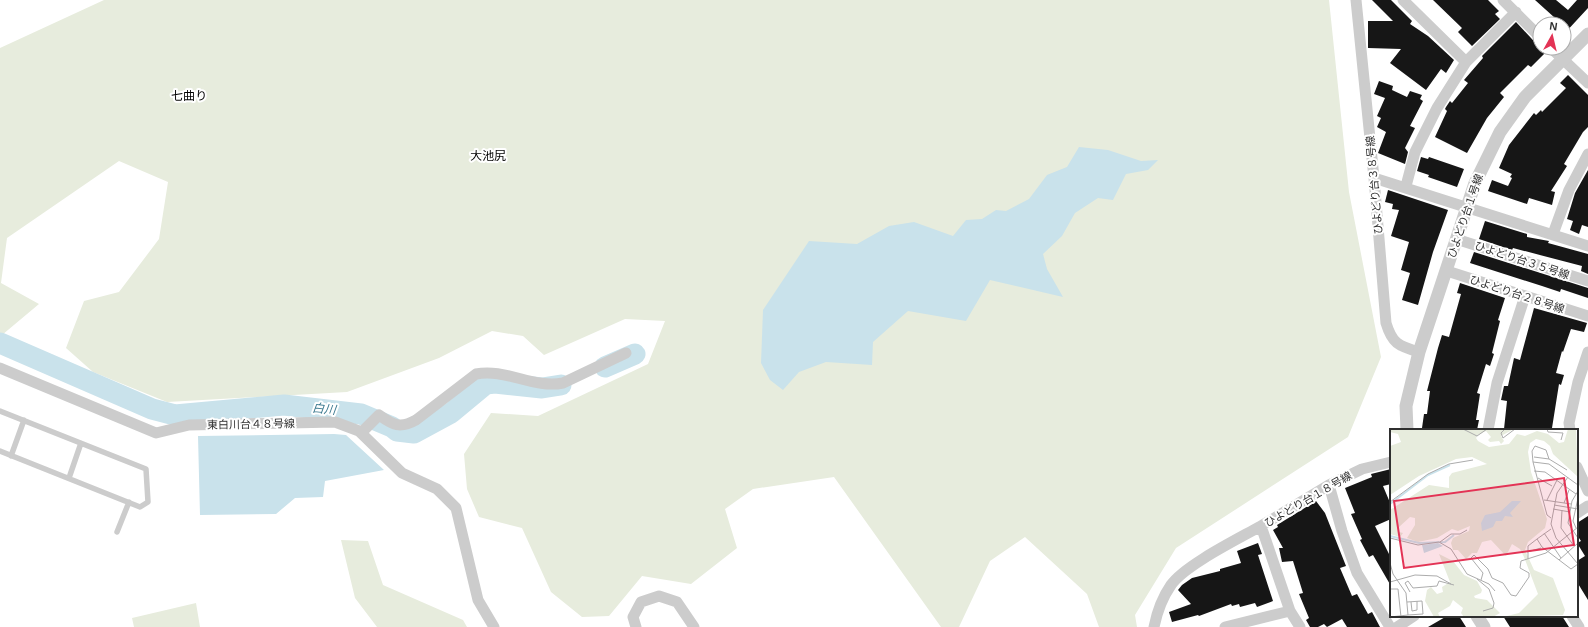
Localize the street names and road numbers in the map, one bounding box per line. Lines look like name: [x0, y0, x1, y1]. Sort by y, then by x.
street label: ひよどり台３８号線: [1364, 135, 1384, 235]
street label: ひよどり台１号線: [1445, 172, 1485, 260]
street label: ひよどり台３５号線: [1473, 239, 1571, 281]
street label: ひよどり台２８号線: [1468, 273, 1566, 315]
street label: 東白川台４８号線: [207, 417, 295, 431]
street label: ひよどり台１８号線: [1262, 469, 1354, 529]

